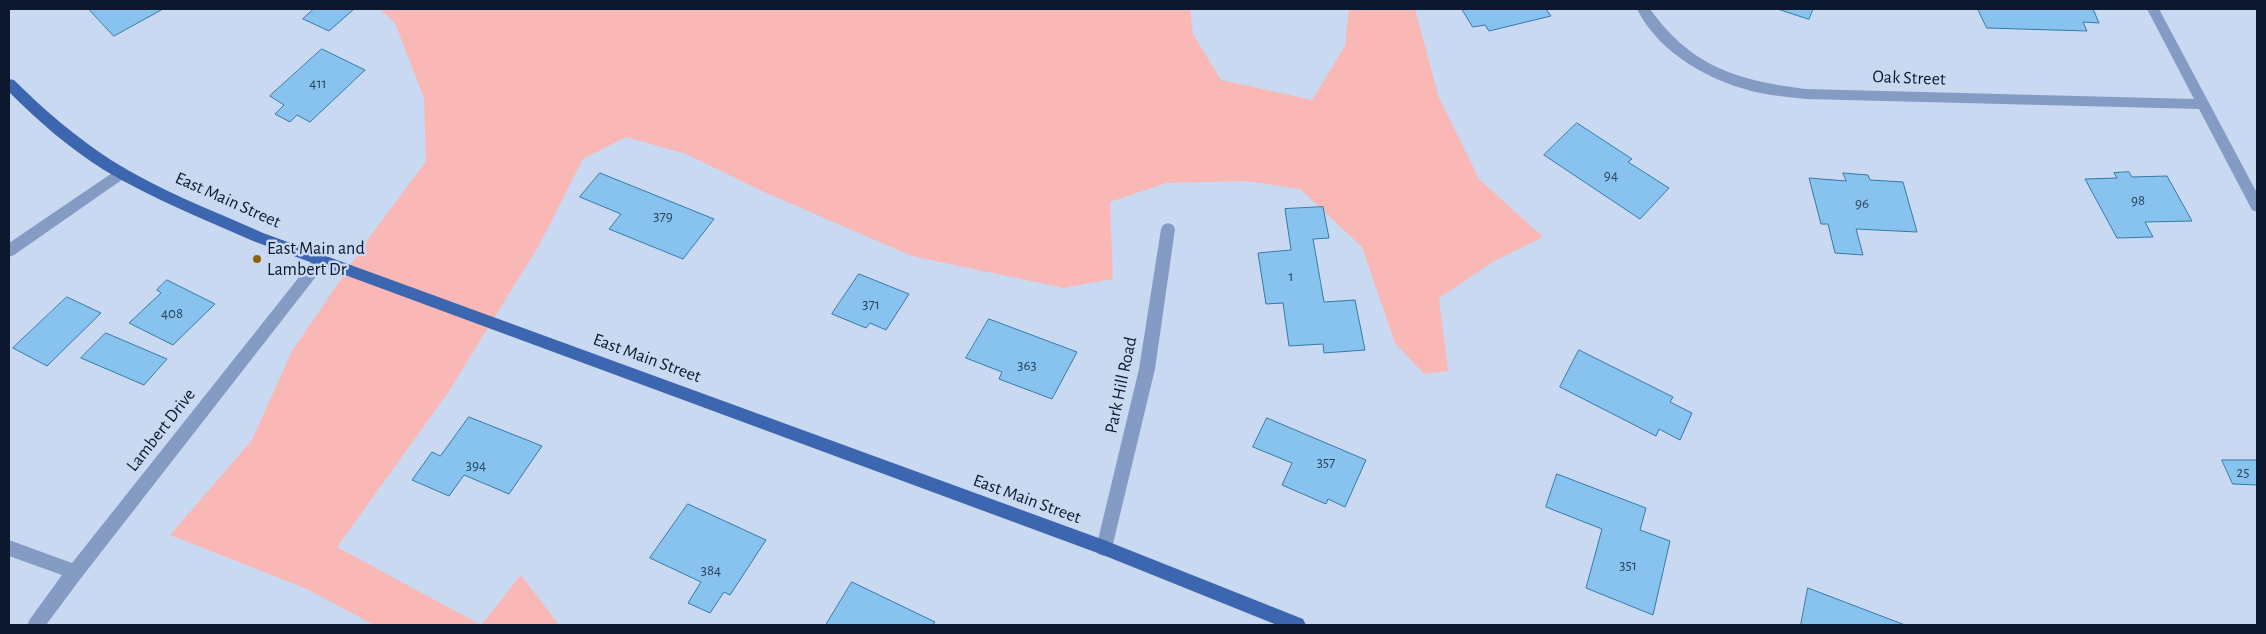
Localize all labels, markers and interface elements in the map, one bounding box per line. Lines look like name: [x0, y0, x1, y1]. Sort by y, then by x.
street label: Oak Street: [1872, 66, 1946, 90]
house number: 411: [309, 74, 327, 92]
house number: 94: [1604, 166, 1618, 184]
street label: East Main Street: [172, 167, 284, 233]
house number: 98: [2131, 191, 2145, 209]
house number: 96: [1855, 194, 1869, 212]
house number: 379: [653, 207, 673, 225]
place label: East Main and Lambert Dr: [267, 238, 365, 280]
marker: East Main and Lambert Dr: [251, 253, 263, 265]
house number: 1: [1288, 267, 1294, 285]
house number: 371: [862, 295, 880, 313]
house number: 408: [161, 304, 183, 322]
street label: East Main Street: [590, 328, 704, 388]
street label: Park Hill Road: [1100, 335, 1142, 435]
house number: 363: [1017, 356, 1037, 374]
street label: Lambert Drive: [122, 384, 200, 476]
house number: 357: [1317, 453, 1335, 471]
house number: 394: [466, 456, 486, 474]
house number: 25: [2236, 463, 2250, 481]
street label: East Main Street: [970, 469, 1084, 529]
house number: 351: [1619, 556, 1637, 574]
house number: 384: [701, 561, 721, 579]

